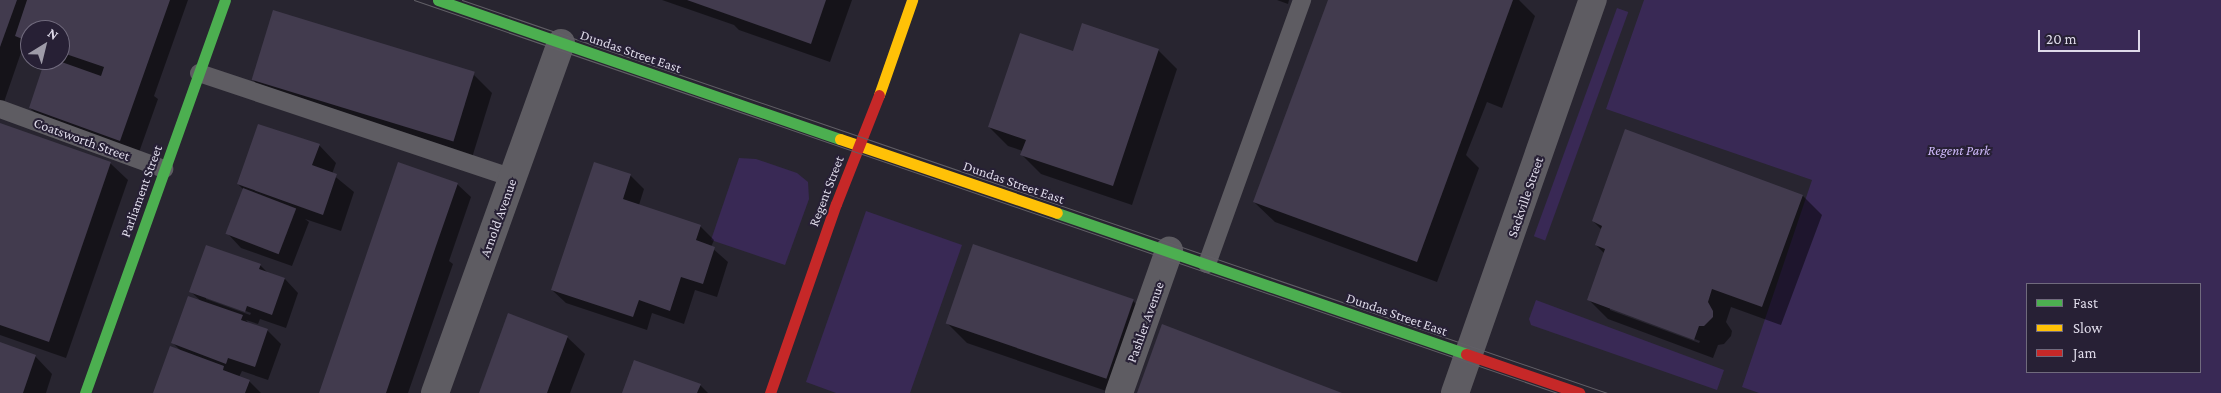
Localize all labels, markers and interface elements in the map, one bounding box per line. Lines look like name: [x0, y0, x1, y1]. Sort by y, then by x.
north arrow: [20, 20, 70, 70]
scale bar: [2041, 20, 2144, 52]
text: N: [45, 24, 62, 43]
street label: Dundas Street East: [578, 26, 684, 76]
text: 20 m: [2046, 31, 2077, 47]
street label: Coatsworth Street: [32, 114, 132, 164]
park label: Regent Park: [1928, 142, 1990, 158]
street label: Parliament Street: [117, 143, 165, 239]
street label: Regent Street: [805, 153, 847, 229]
street label: Sackville Street: [1503, 154, 1547, 240]
street label: Dundas Street East: [961, 157, 1067, 207]
street label: Arnold Avenue: [476, 176, 520, 260]
street label: Pashler Avenue: [1123, 279, 1167, 365]
legend: [2026, 283, 2201, 373]
street label: Dundas Street East: [1344, 289, 1450, 339]
text: Fast: [2073, 295, 2098, 311]
text: Slow: [2073, 320, 2102, 336]
text: Jam: [2073, 345, 2096, 361]

